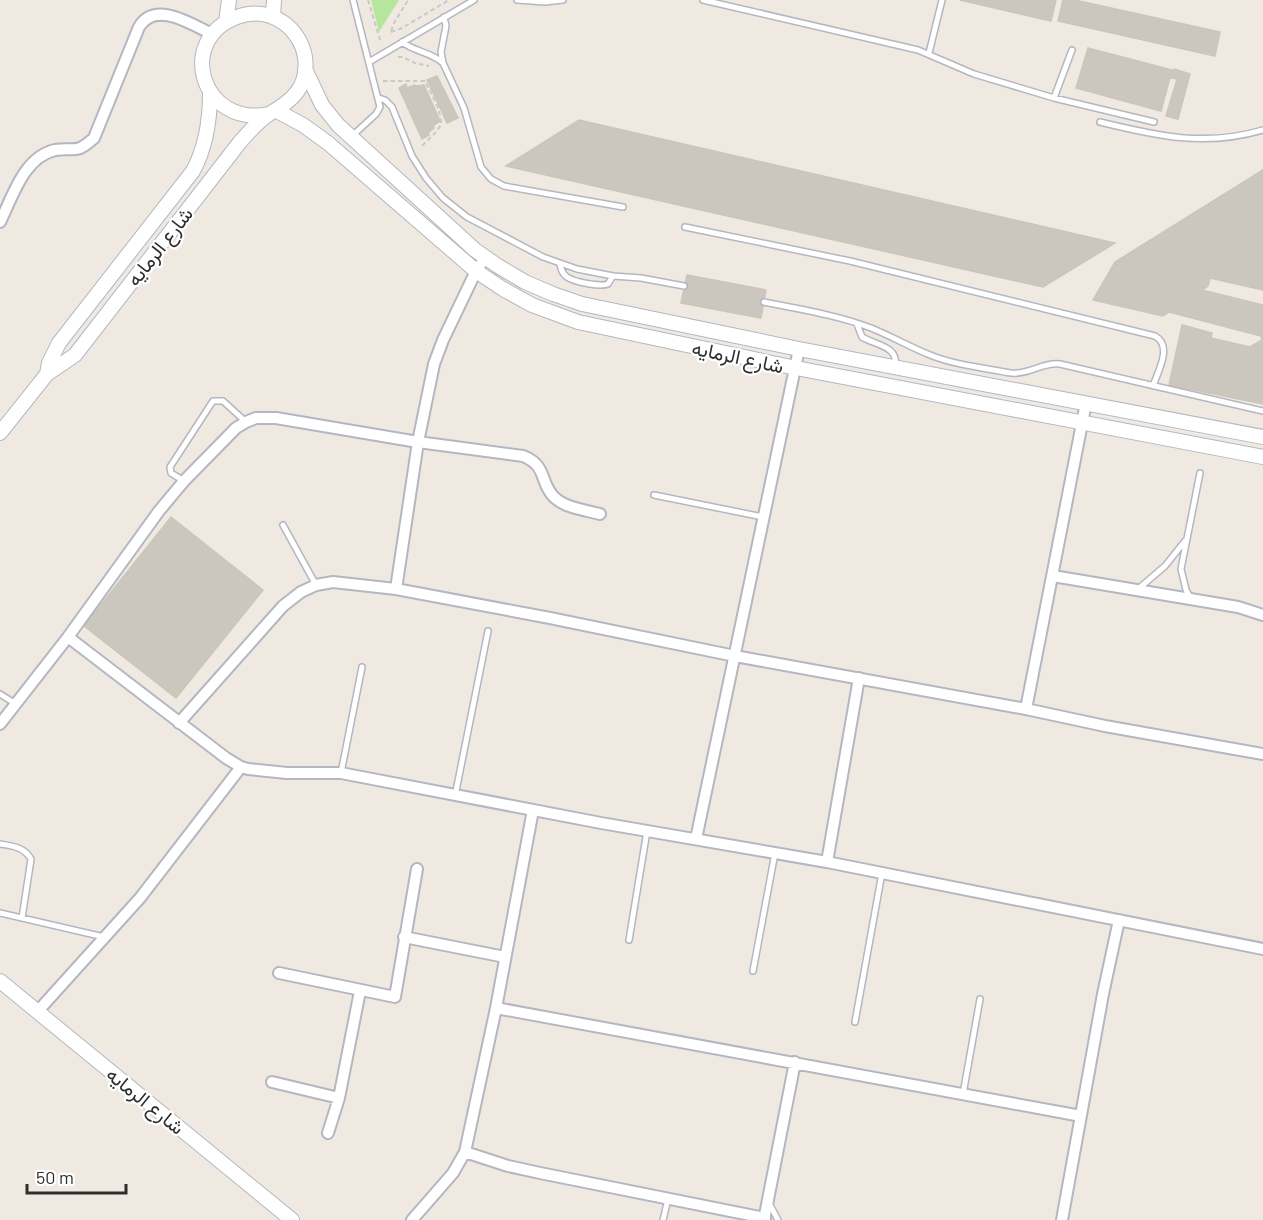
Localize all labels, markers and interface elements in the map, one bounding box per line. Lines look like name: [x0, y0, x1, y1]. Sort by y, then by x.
street label: شارع الرمايه: [121, 202, 200, 292]
street label: شارع الرمايه: [689, 335, 786, 380]
street label: شارع الرمايه: [100, 1061, 190, 1141]
scale bar: [27, 1157, 126, 1195]
text: 50 m: [36, 1166, 74, 1188]

